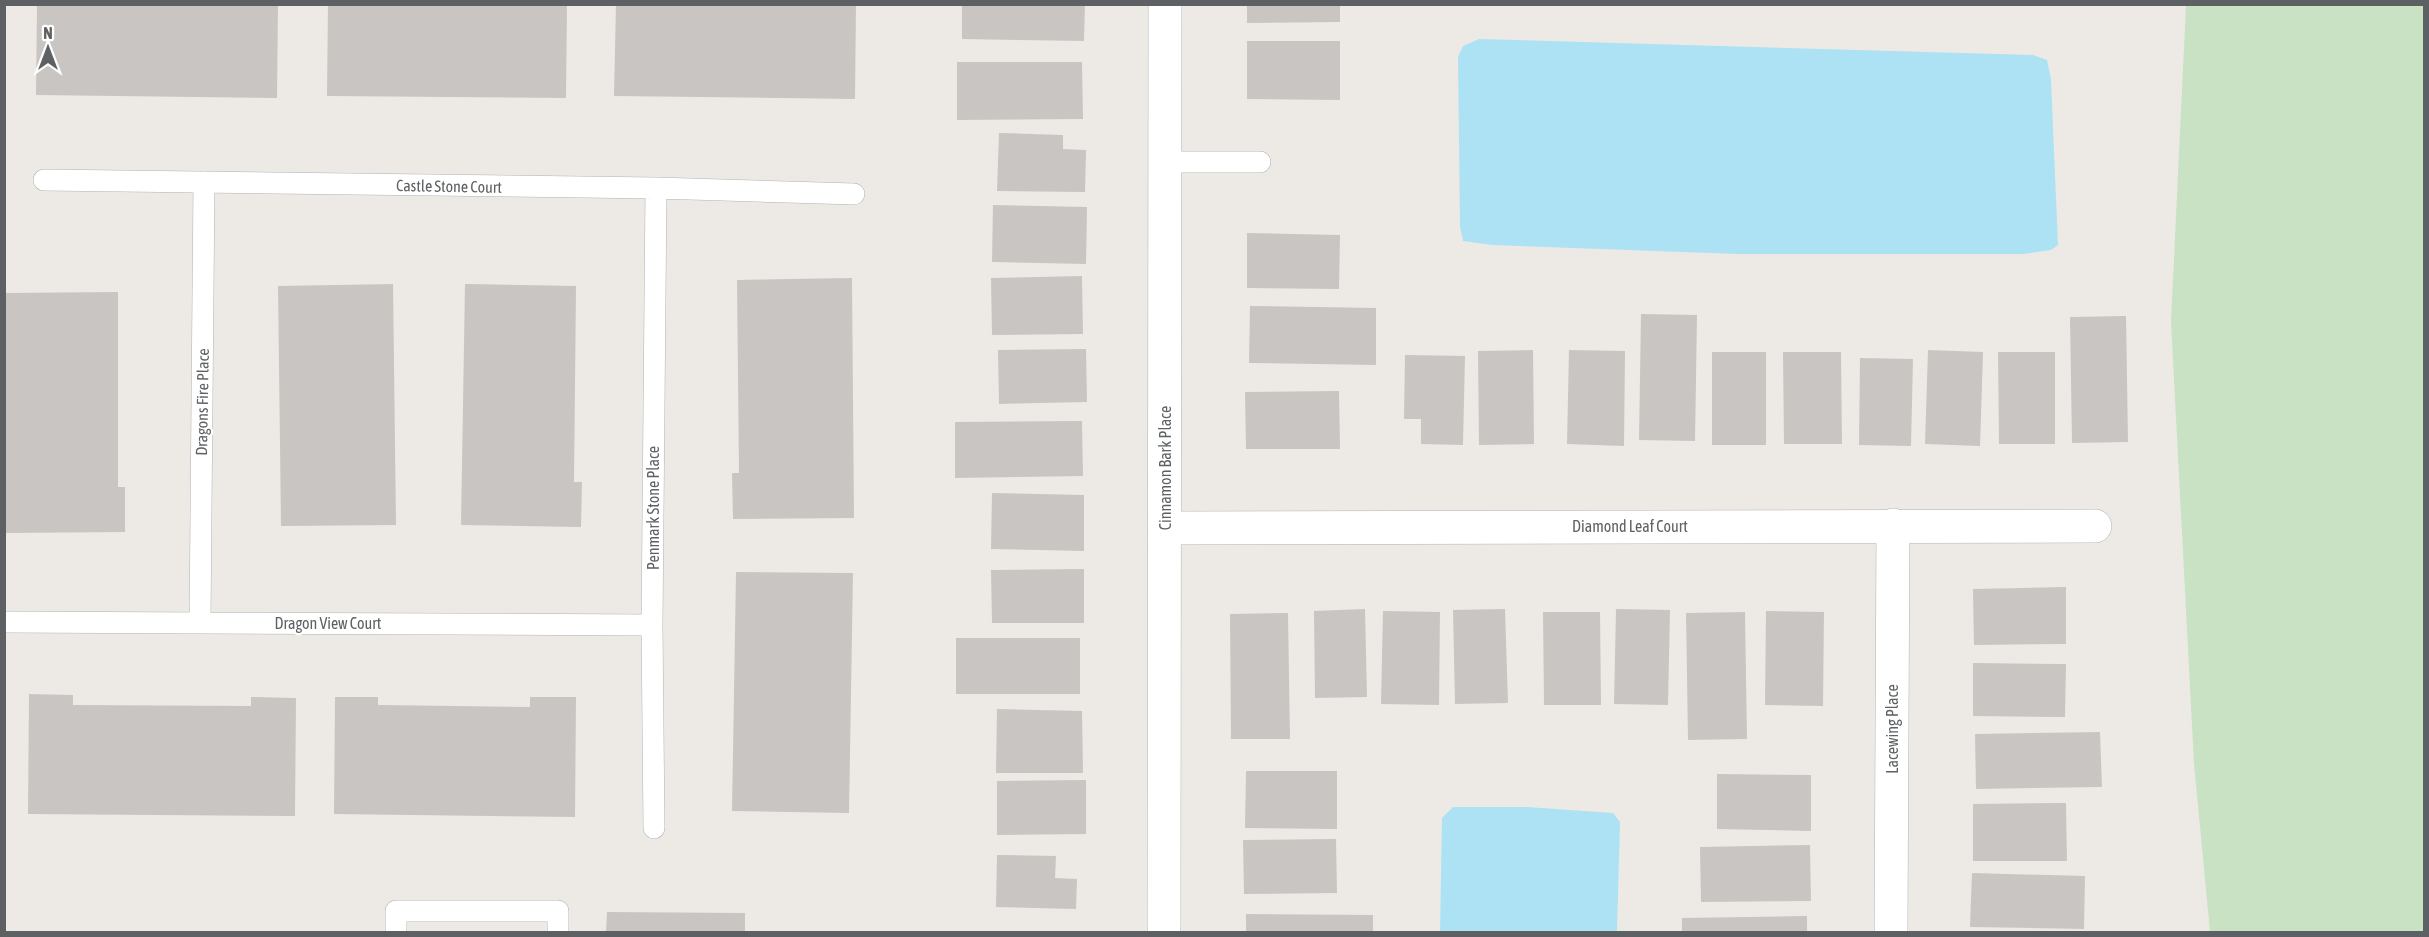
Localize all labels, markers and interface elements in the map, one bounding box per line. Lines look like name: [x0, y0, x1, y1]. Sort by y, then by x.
north arrow: [18, 18, 78, 78]
text: N: [43, 24, 53, 42]
street label: Castle Stone Court: [396, 176, 503, 196]
street label: Dragons Fire Place: [192, 348, 213, 456]
street label: Cinnamon Bark Place: [1156, 406, 1174, 530]
street label: Penmark Stone Place: [644, 446, 662, 570]
street label: Diamond Leaf Court: [1572, 517, 1688, 535]
street label: Dragon View Court: [275, 614, 382, 633]
street label: Lacewing Place: [1883, 684, 1902, 774]

